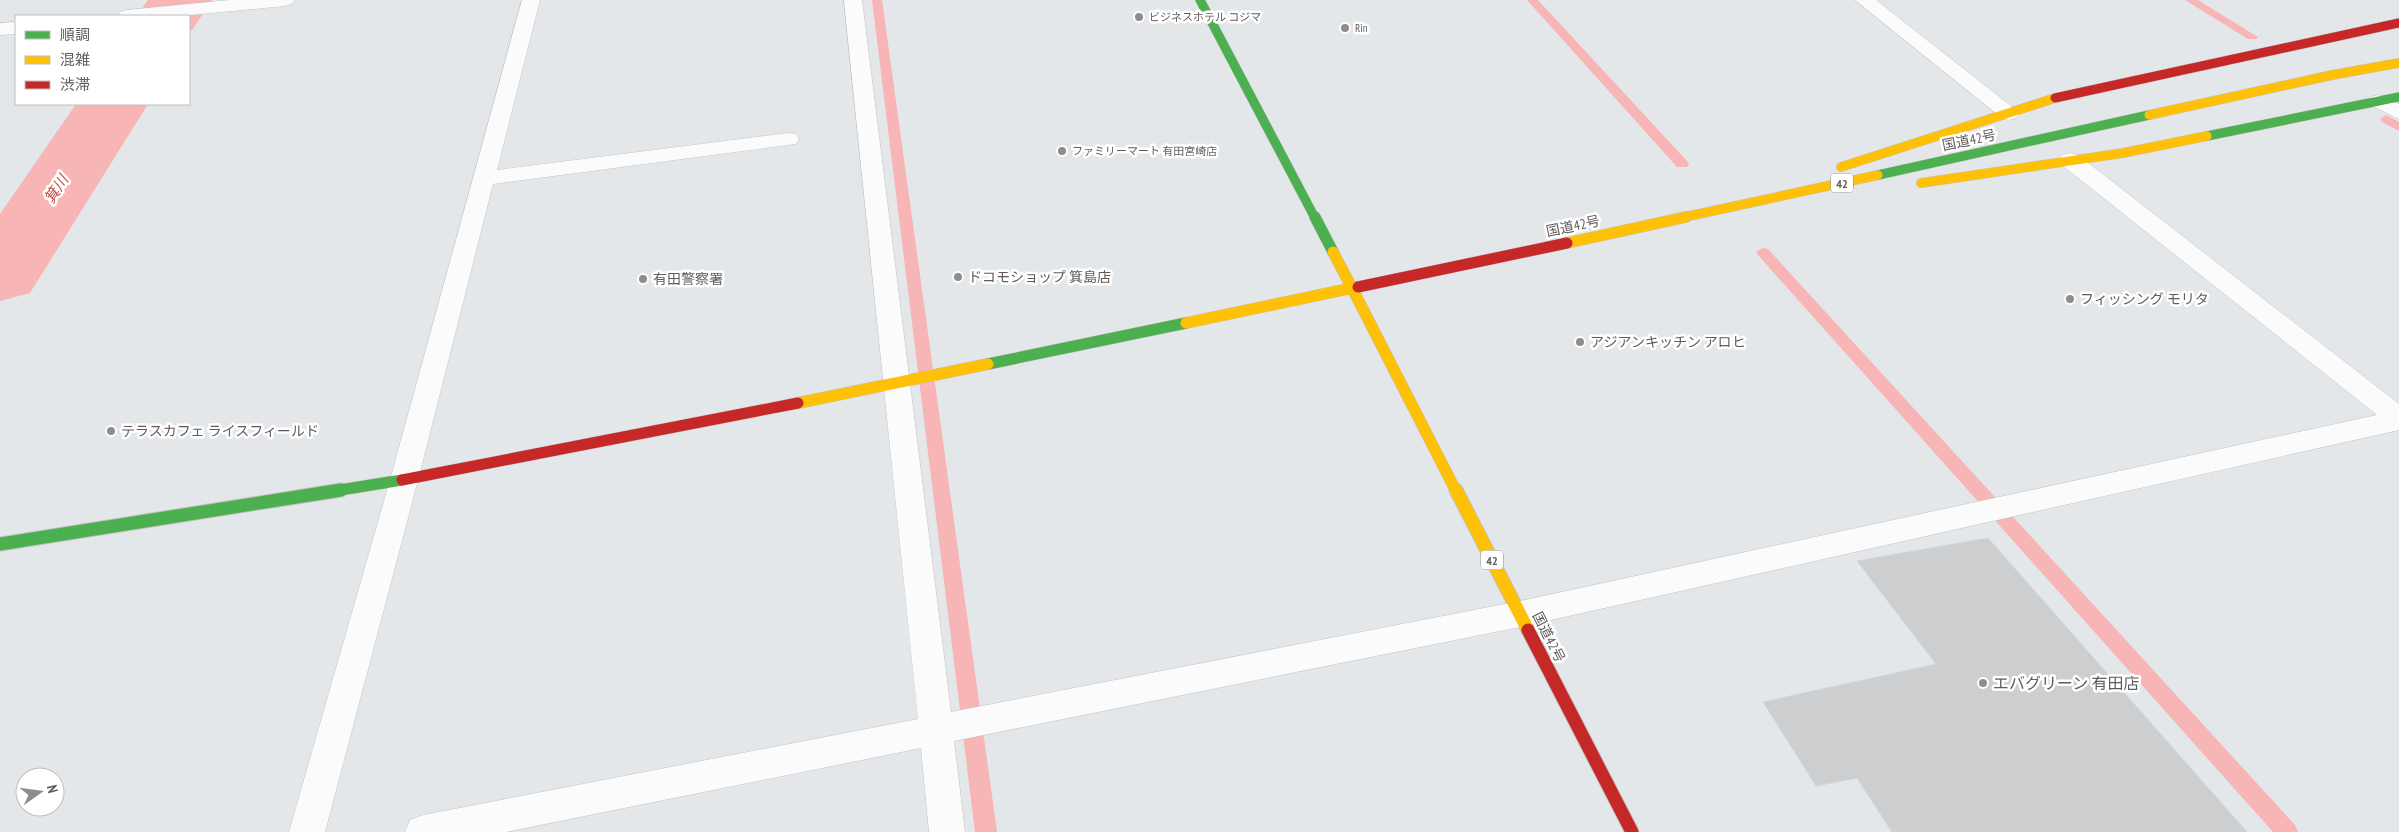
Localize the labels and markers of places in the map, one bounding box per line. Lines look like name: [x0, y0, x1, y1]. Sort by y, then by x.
place label: ビジネスホテル コジマ: [1149, 10, 1261, 24]
marker: ビジネスホテル コジマ: [1133, 11, 1145, 23]
place label: Rin: [1355, 21, 1368, 35]
marker: Rin: [1339, 22, 1351, 34]
place label: ファミリーマート 有田宮崎店: [1072, 144, 1217, 158]
marker: ファミリーマート 有田宮崎店: [1056, 145, 1068, 157]
place label: ドコモショップ 箕島店: [968, 268, 1111, 286]
place label: 有田警察署: [653, 270, 723, 288]
marker: ドコモショップ 箕島店: [952, 271, 964, 283]
marker: 有田警察署: [637, 273, 649, 285]
place label: フィッシング モリタ: [2080, 290, 2209, 308]
marker: フィッシング モリタ: [2064, 293, 2076, 305]
place label: アジアンキッチン アロヒ: [1590, 333, 1746, 351]
marker: アジアンキッチン アロヒ: [1574, 336, 1586, 348]
place label: テラスカフェ ライスフィールド: [121, 422, 319, 440]
marker: テラスカフェ ライスフィールド: [105, 425, 117, 437]
place label: エバグリーン 有田店: [1993, 673, 2140, 693]
marker: エバグリーン 有田店: [1977, 677, 1989, 689]

